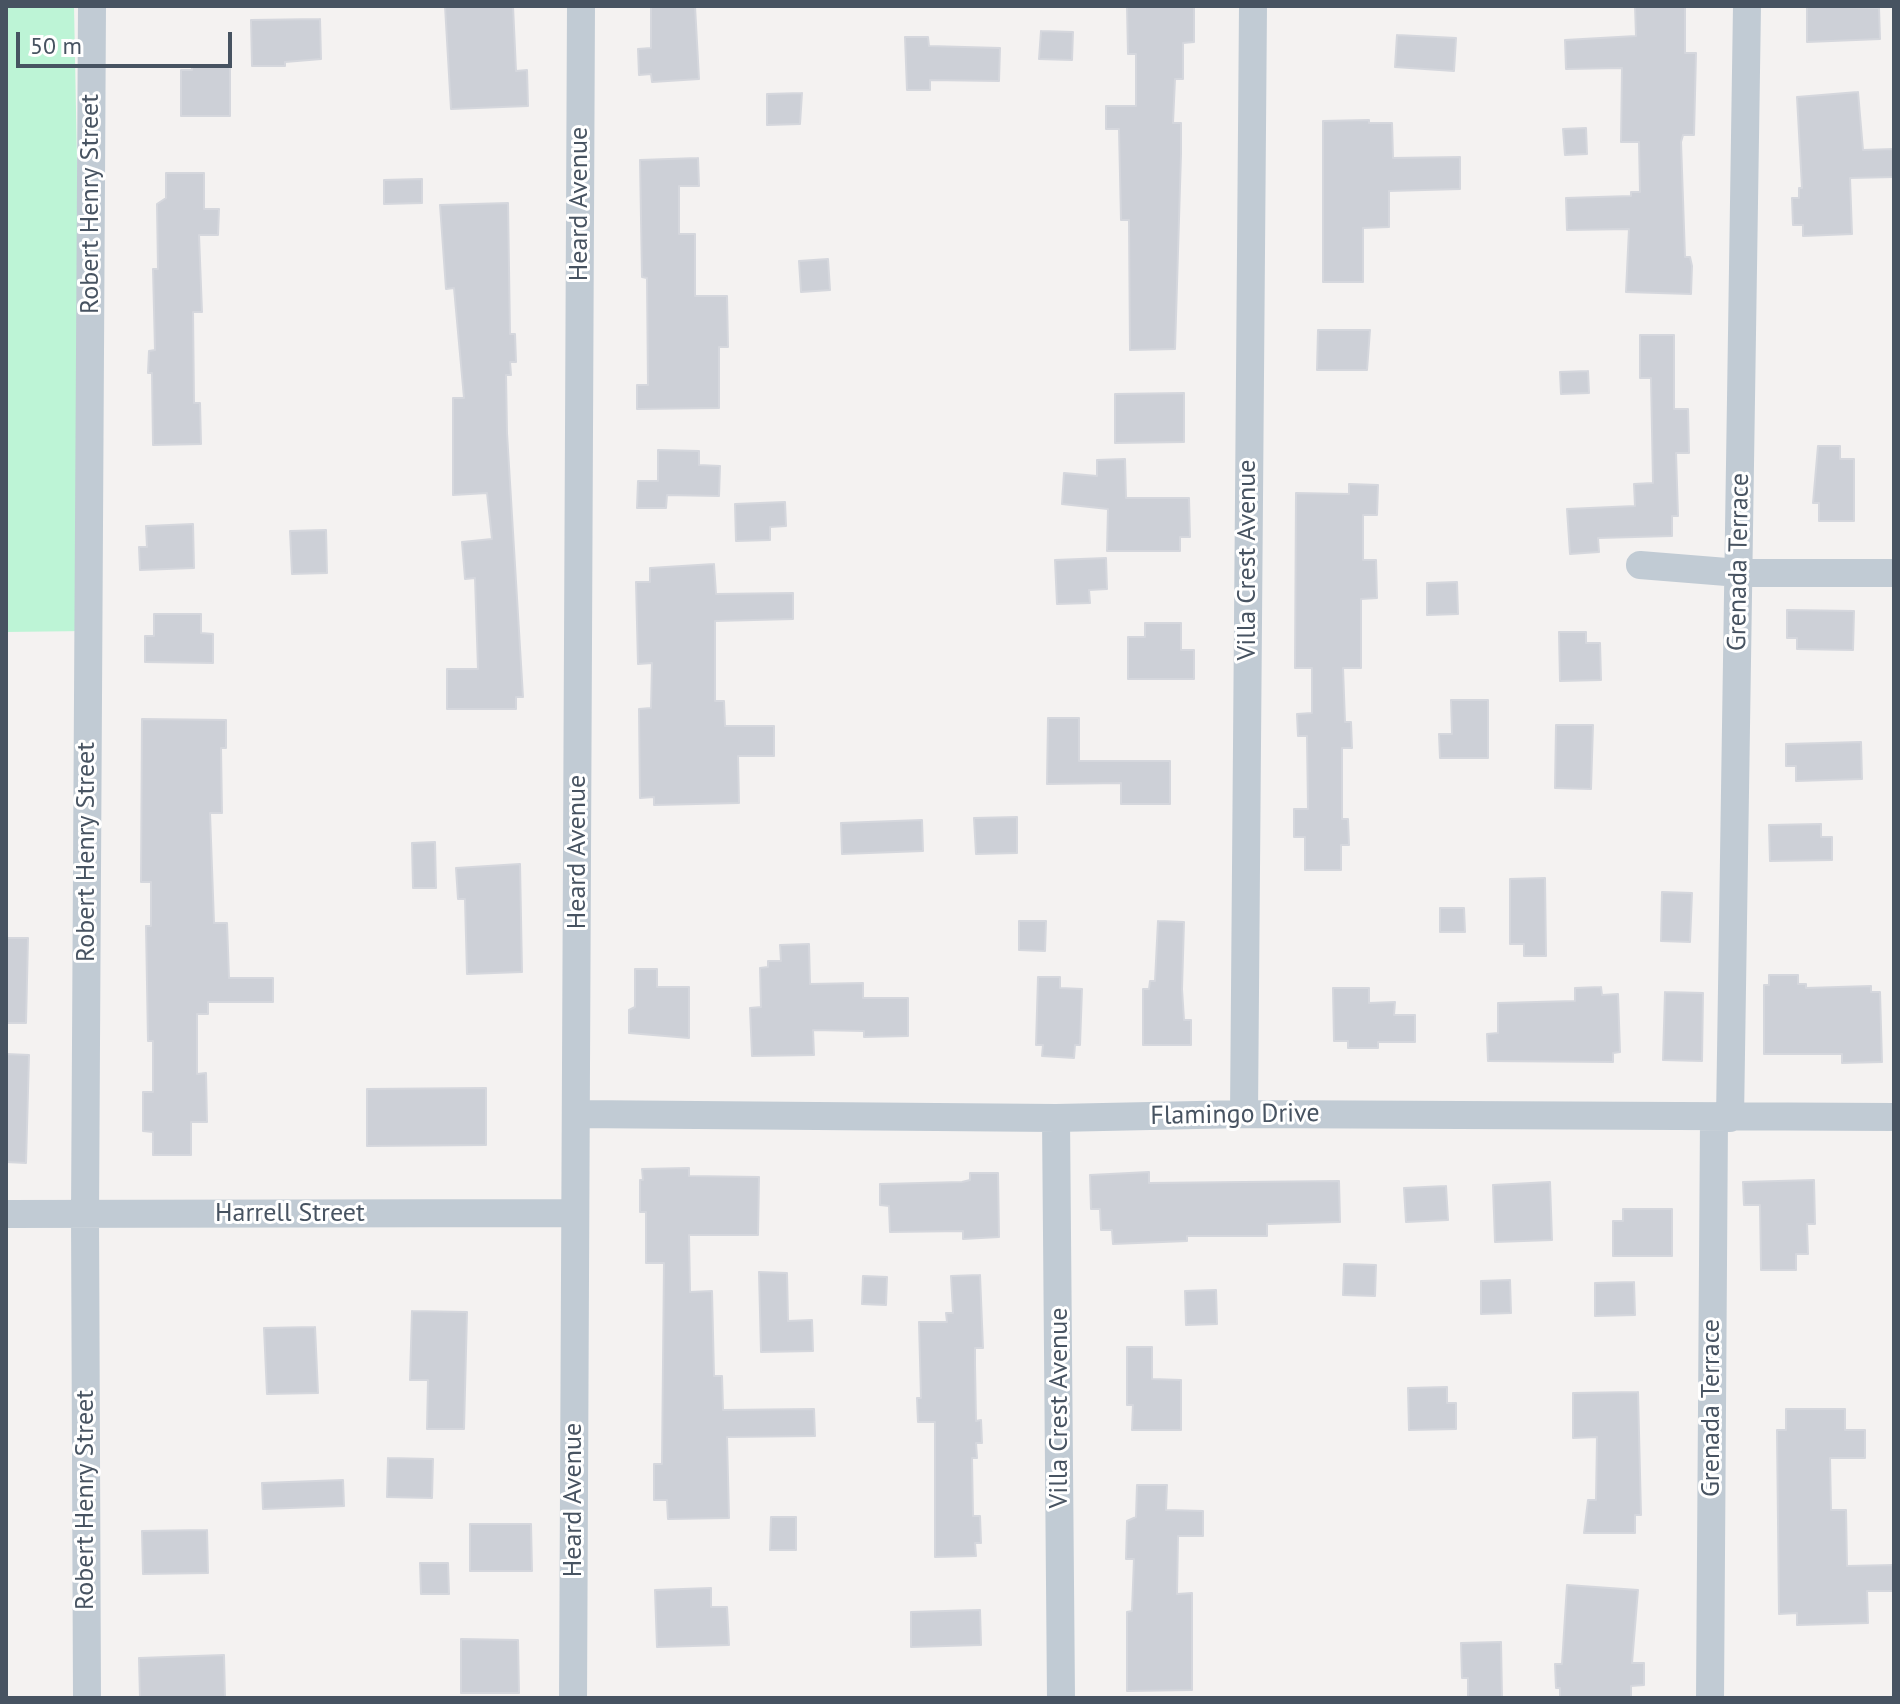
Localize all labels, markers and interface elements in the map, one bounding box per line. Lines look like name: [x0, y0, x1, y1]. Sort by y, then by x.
scale bar: [20, 16, 236, 66]
text: 50 m: [30, 30, 82, 61]
street label: Robert Henry Street: [75, 94, 107, 314]
street label: Heard Avenue: [564, 127, 596, 281]
street label: Villa Crest Avenue: [1232, 459, 1264, 661]
street label: Grenada Terrace: [1722, 473, 1756, 651]
street label: Robert Henry Street: [71, 742, 103, 962]
street label: Heard Avenue: [562, 775, 594, 929]
street label: Flamingo Drive: [1150, 1098, 1320, 1132]
street label: Harrell Street: [215, 1198, 365, 1230]
street label: Villa Crest Avenue: [1044, 1307, 1076, 1509]
street label: Grenada Terrace: [1696, 1319, 1728, 1497]
street label: Robert Henry Street: [70, 1390, 102, 1610]
street label: Heard Avenue: [558, 1423, 590, 1577]

